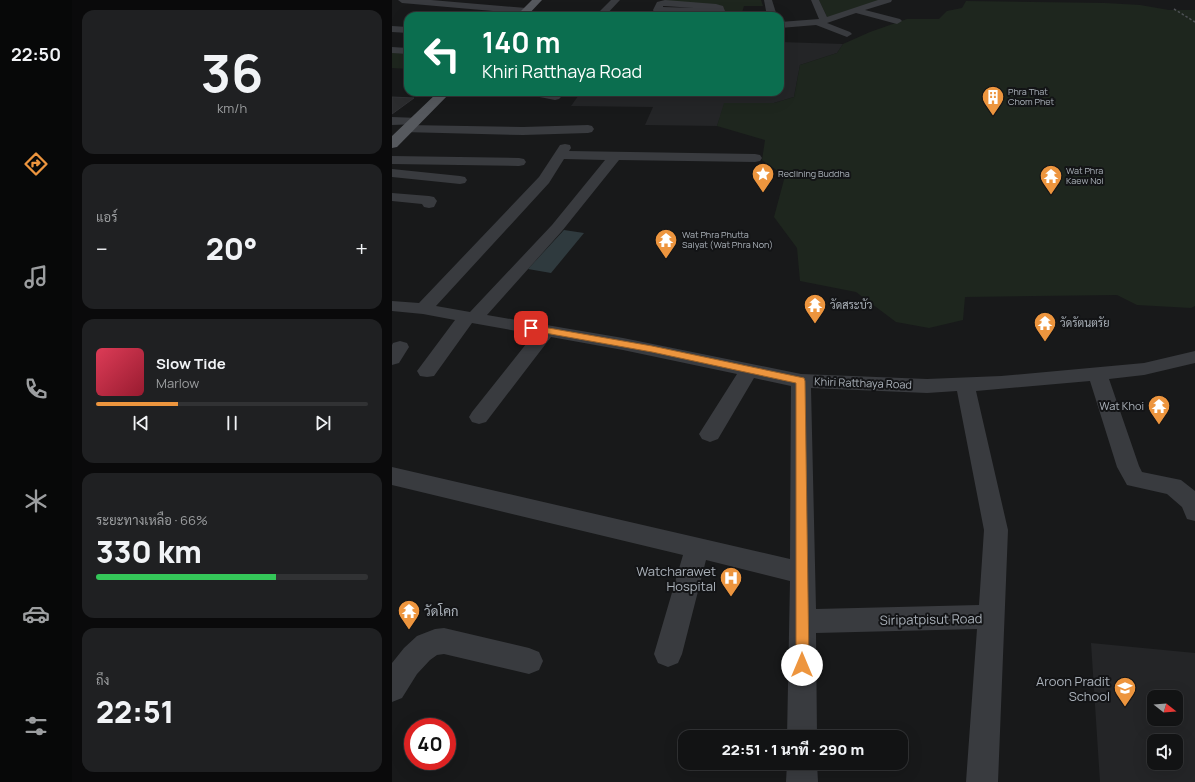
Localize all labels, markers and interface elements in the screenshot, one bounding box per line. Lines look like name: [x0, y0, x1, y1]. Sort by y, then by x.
text: 140 m: [482, 23, 561, 61]
icon: left: [416, 28, 468, 80]
text: 36: [201, 37, 263, 108]
text: 22:50: [11, 42, 61, 66]
text: Khiri Ratthaya Road: [482, 59, 642, 83]
building icon: Phra That Chom Phet: [980, 84, 1006, 117]
place label: Phra That Chom Phet: [1008, 85, 1055, 108]
text: km/h: [217, 99, 247, 117]
icon: directions: [22, 150, 50, 178]
place icon: Reclining Buddha: [750, 161, 776, 194]
temple icon: Wat Phra Kaew Noi: [1038, 163, 1064, 196]
place label: Wat Phra Kaew Noi: [1066, 164, 1104, 187]
place label: Reclining Buddha: [778, 167, 850, 180]
text: แอร์: [96, 208, 117, 226]
temple icon: Wat Phra Phutta Saiyat (Wat Phra Non): [653, 227, 679, 260]
text: 20°: [206, 228, 258, 269]
place label: Wat Phra Phutta Saiyat (Wat Phra Non): [682, 228, 773, 251]
text: −: [96, 234, 108, 264]
text: +: [355, 234, 368, 264]
icon: music: [22, 263, 50, 291]
temple icon: วัดสระบัว: [802, 292, 828, 325]
place label: วัดสระบัว: [830, 297, 872, 312]
temple icon: วัดรัตนตรัย: [1032, 310, 1058, 343]
pin: [514, 311, 548, 345]
place label: วัดรัตนตรัย: [1060, 315, 1109, 330]
icon: arrive: [520, 317, 542, 339]
text: Slow Tide: [156, 353, 226, 374]
street label: Khiri Ratthaya Road: [814, 373, 912, 392]
text: Marlow: [156, 374, 199, 392]
icon: phone: [22, 375, 50, 403]
temple icon: Wat Khoi: [1146, 393, 1172, 426]
place label: Wat Khoi: [1099, 398, 1144, 413]
icon: previous: [130, 412, 152, 434]
icon: pause: [221, 412, 243, 434]
icon: next: [312, 412, 334, 434]
icon: climate: [22, 487, 50, 515]
text: ระยะทางเหลือ · 66%: [96, 511, 208, 529]
text: 330 km: [96, 531, 202, 572]
place label: Watcharawet Hospital: [636, 562, 716, 595]
hospital icon: Watcharawet Hospital: [718, 565, 744, 598]
temple icon: วัดโคก: [396, 598, 422, 631]
icon: car: [22, 600, 50, 628]
place label: วัดโคก: [424, 602, 459, 620]
street label: Siripatpisut Road: [879, 609, 983, 629]
position arrow: [781, 644, 823, 686]
text: ถึง: [96, 671, 109, 689]
place label: Aroon Pradit School: [1036, 672, 1110, 705]
school or university icon: Aroon Pradit School: [1112, 675, 1138, 708]
north arrow: [1147, 690, 1183, 726]
map controls: [1147, 690, 1183, 770]
text: 22:51: [96, 691, 174, 732]
icon: filters: [22, 712, 50, 740]
speed limit sign: 40: [404, 718, 456, 770]
button: sound: [1147, 734, 1183, 770]
text: 22:51 · 1 นาที · 290 m: [722, 739, 864, 760]

